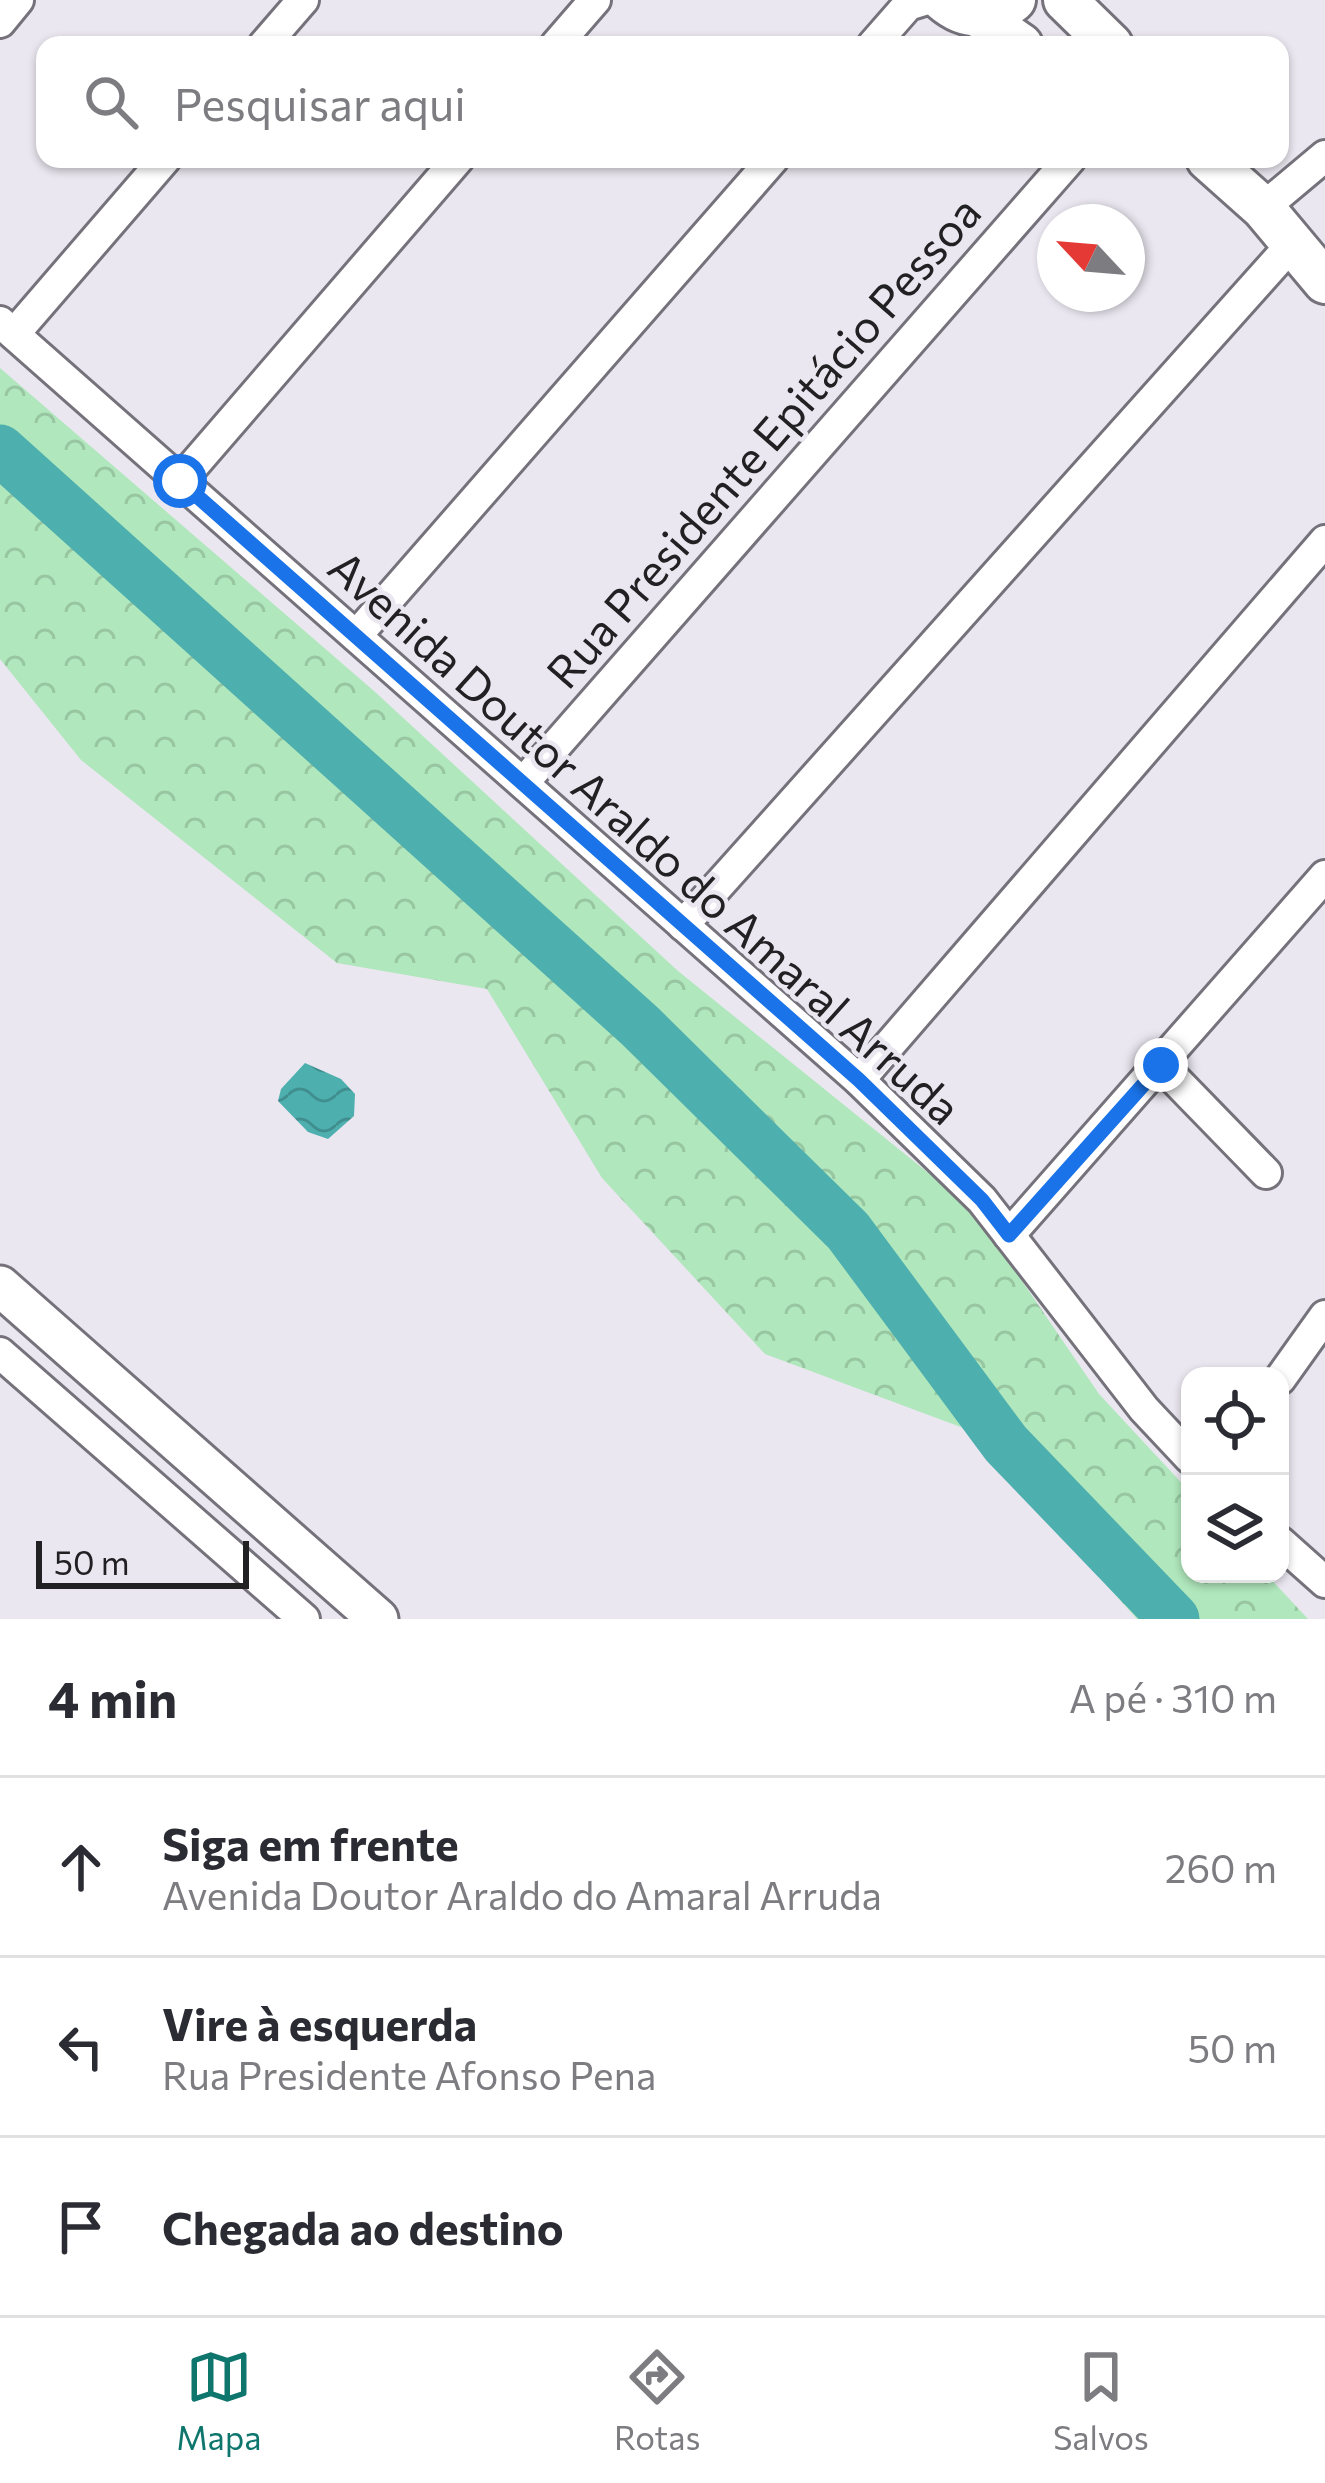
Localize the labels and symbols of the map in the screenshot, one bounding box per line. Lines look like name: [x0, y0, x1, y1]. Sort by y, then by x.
street label: Rua Presidente Epitácio Pessoa: [534, 184, 990, 698]
north arrow: [1037, 204, 1145, 312]
route start: [153, 454, 207, 508]
street label: Avenida Doutor Araldo do Amaral Arruda: [319, 538, 973, 1134]
route end: [1134, 1038, 1188, 1092]
scale bar: [36, 1535, 249, 1588]

